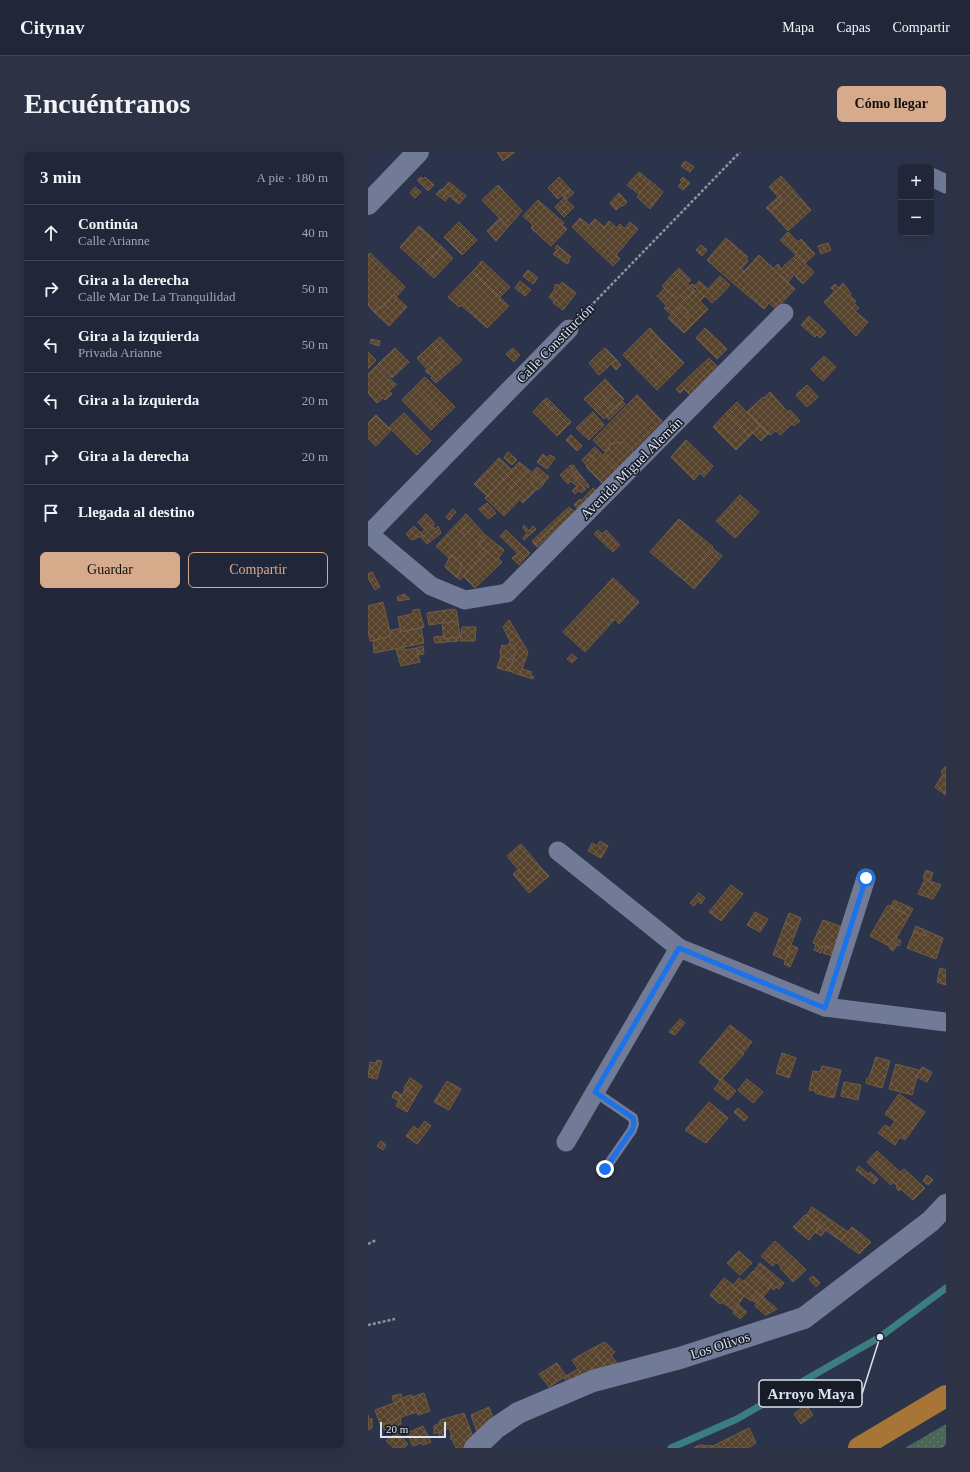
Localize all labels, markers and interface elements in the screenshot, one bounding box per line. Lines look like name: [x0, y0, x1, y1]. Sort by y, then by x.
text: Citynav: [20, 17, 84, 38]
text: Mapa: [782, 20, 814, 35]
text: Capas: [836, 20, 870, 35]
text: Compartir: [892, 20, 950, 35]
button: Cómo llegar: [837, 86, 946, 122]
text: Encuéntranos: [24, 88, 190, 119]
map controls: [898, 164, 934, 236]
button: +: [898, 164, 934, 200]
text: 3 min: [40, 168, 81, 187]
text: A pie · 180 m: [257, 170, 328, 185]
button: −: [898, 200, 934, 236]
text: Continúa: [78, 216, 138, 232]
icon: ahead: [40, 222, 62, 244]
text: 40 m: [302, 225, 328, 240]
text: Calle Arianne: [78, 233, 150, 248]
text: Gira a la derecha: [78, 272, 189, 288]
icon: right: [40, 278, 62, 300]
text: 50 m: [302, 281, 328, 296]
text: Calle Mar De La Tranquilidad: [78, 289, 235, 304]
street label: Calle Constitución: [514, 301, 597, 386]
text: Gira a la izquierda: [78, 328, 199, 344]
icon: left: [40, 334, 62, 356]
text: 50 m: [302, 337, 328, 352]
text: Privada Arianne: [78, 345, 162, 360]
icon: left: [40, 390, 62, 412]
text: Gira a la izquierda: [78, 392, 199, 408]
text: 20 m: [302, 393, 328, 408]
street label: Avenida Miguel Alemán: [577, 414, 685, 522]
icon: right: [40, 446, 62, 468]
text: Gira a la derecha: [78, 448, 189, 464]
text: 20 m: [302, 449, 328, 464]
icon: arrive: [40, 502, 62, 524]
text: Llegada al destino: [78, 504, 195, 520]
button: Guardar: [40, 552, 180, 588]
button: Compartir: [188, 552, 328, 588]
route start: [857, 869, 875, 887]
route end: [596, 1160, 614, 1178]
street label: Los Olivos: [688, 1329, 752, 1362]
callout: Arroyo Maya: [759, 1380, 862, 1407]
text: Arroyo Maya: [768, 1386, 855, 1402]
scale bar: [380, 1420, 446, 1439]
text: 20 m: [386, 1423, 408, 1435]

